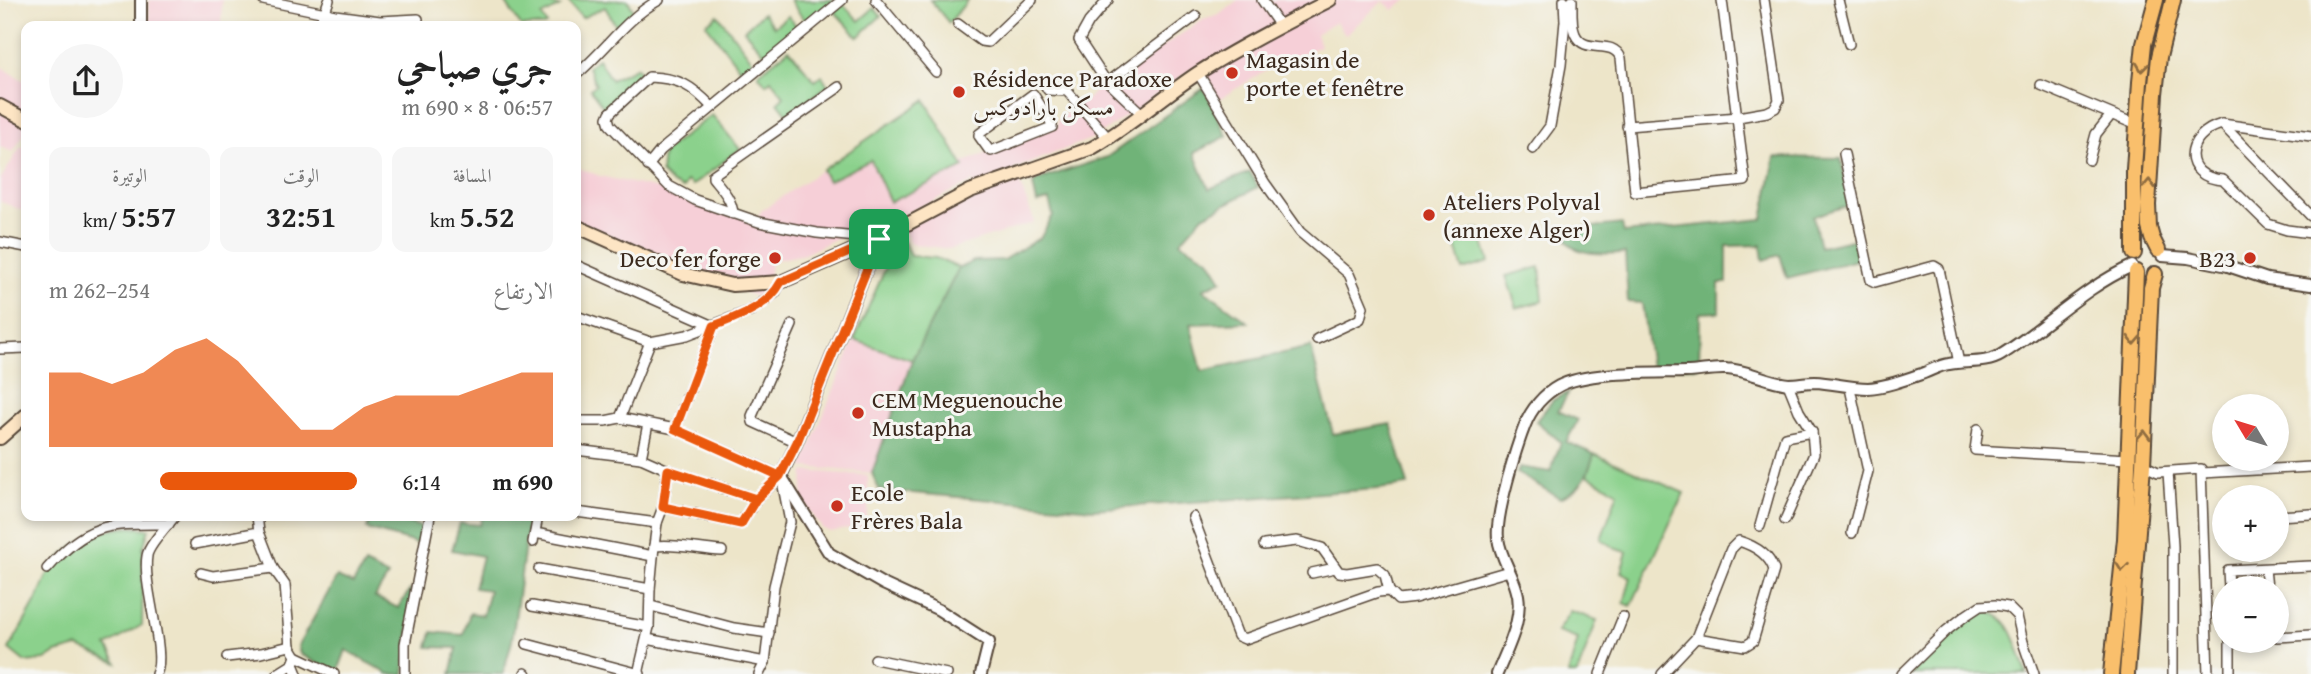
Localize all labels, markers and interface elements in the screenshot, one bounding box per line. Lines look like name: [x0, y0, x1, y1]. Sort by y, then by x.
text: جري صباحي: [396, 36, 553, 92]
place label: Magasin de porte et fenêtre: [1246, 42, 1404, 105]
button: share: [49, 44, 123, 118]
place label: Résidence Paradoxe مسكن بارادوكس: [973, 61, 1172, 124]
one-way arrow: [2134, 61, 2149, 72]
marker: Magasin de porte et fenêtre: [1224, 65, 1240, 81]
marker: Résidence Paradoxe مسكن بارادوكس: [951, 84, 967, 100]
text: 06:57 · 8 × 690 m: [401, 90, 553, 123]
text: الوتيرة: [112, 161, 147, 189]
text: الوقت: [283, 161, 319, 189]
text: المسافة: [453, 161, 492, 189]
one-way arrow: [2142, 178, 2157, 189]
place label: Ateliers Polyval (annexe Alger): [1443, 184, 1600, 247]
text: 5:57: [121, 194, 176, 238]
text: 32:51: [266, 194, 336, 238]
text: 5.52: [459, 194, 515, 238]
text: /km: [83, 206, 121, 234]
text: km: [430, 206, 459, 234]
marker: Ateliers Polyval (annexe Alger): [1421, 207, 1437, 223]
pin: [849, 209, 909, 269]
icon: arrive: [860, 220, 898, 258]
place label: Deco fer forge: [620, 241, 761, 276]
place label: B23: [2199, 241, 2236, 276]
marker: Deco fer forge: [767, 250, 783, 266]
marker: B23: [2242, 250, 2258, 266]
text: 254–262 m: [49, 273, 150, 306]
text: الارتفاع: [493, 274, 553, 307]
one-way arrow: [2127, 335, 2142, 346]
place label: CEM Meguenouche Mustapha: [872, 382, 1063, 445]
north arrow: [2212, 394, 2289, 471]
map controls: [2212, 394, 2289, 653]
marker: CEM Meguenouche Mustapha: [850, 405, 866, 421]
one-way arrow: [2137, 429, 2152, 440]
text: 6:14: [402, 465, 441, 498]
text: 690 m: [492, 465, 553, 498]
place label: Ecole Frères Bala: [851, 475, 963, 538]
button: +: [2212, 485, 2289, 562]
marker: Ecole Frères Bala: [829, 498, 845, 514]
one-way arrow: [2115, 562, 2130, 573]
button: −: [2212, 576, 2289, 653]

